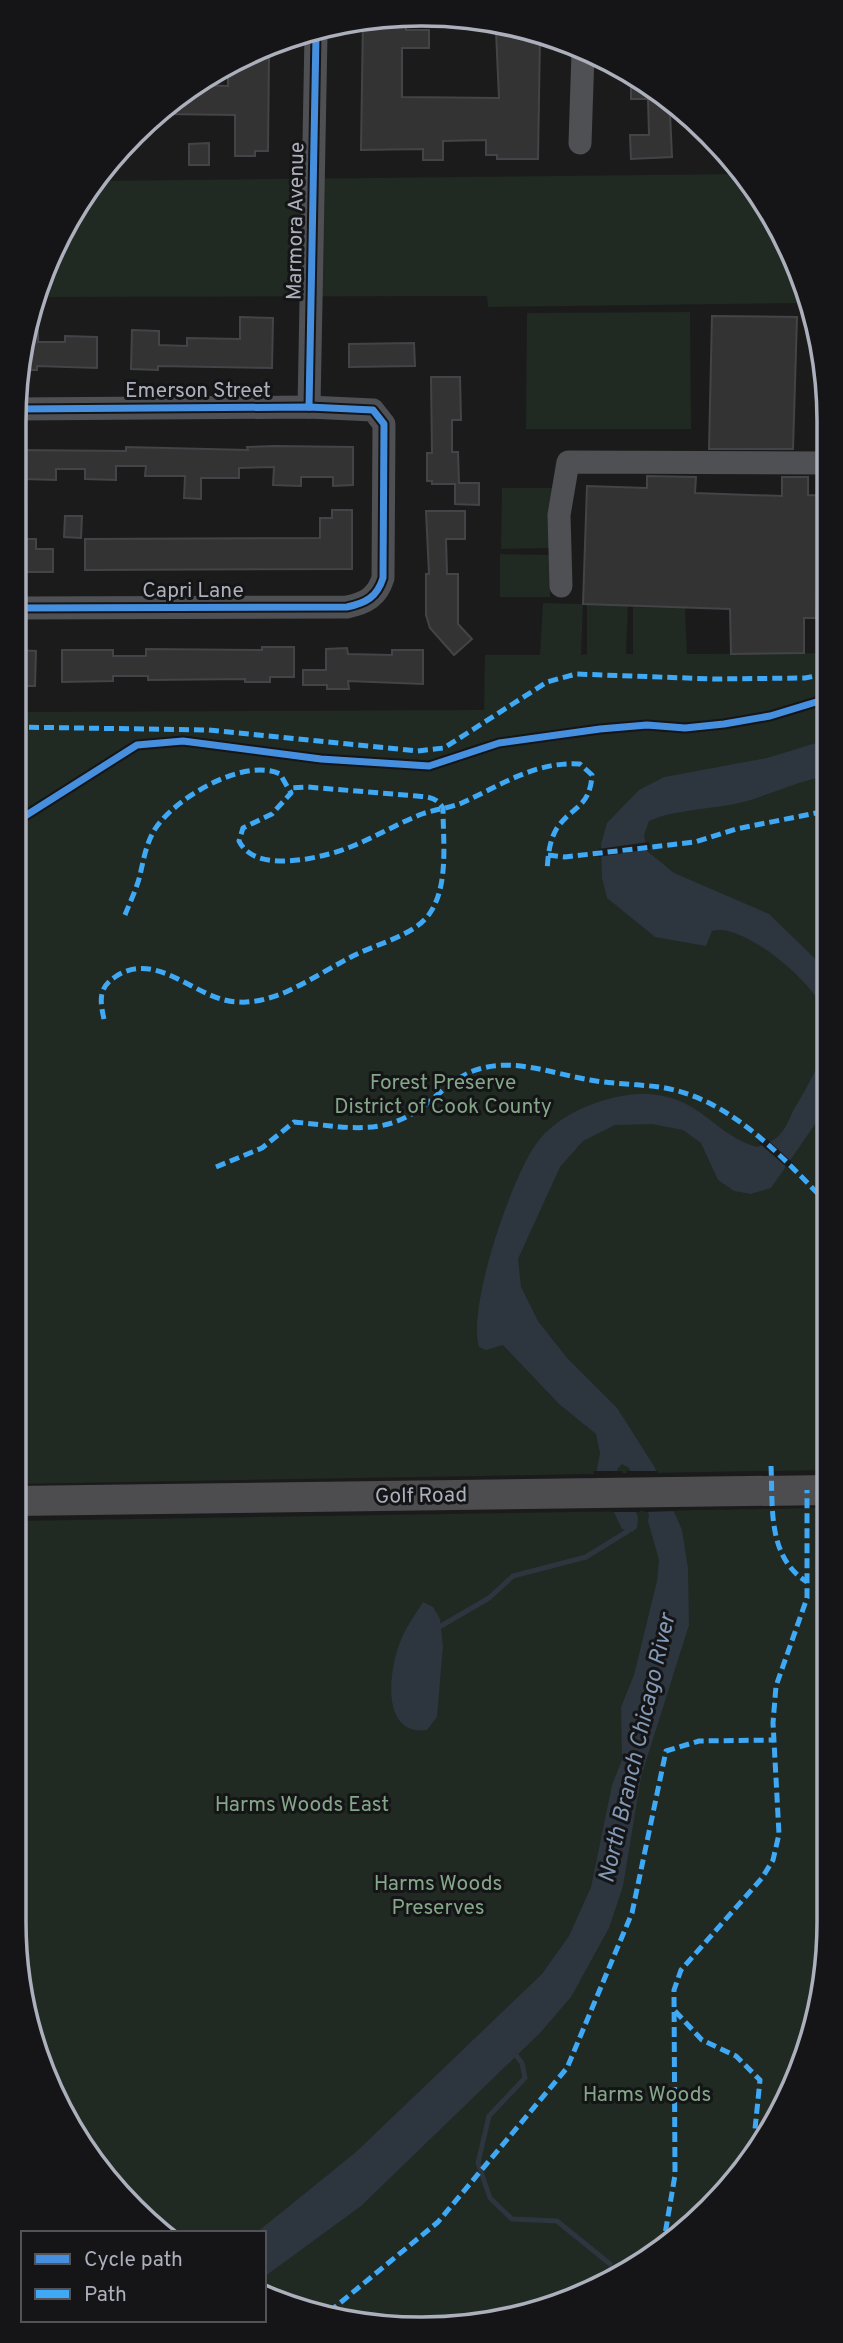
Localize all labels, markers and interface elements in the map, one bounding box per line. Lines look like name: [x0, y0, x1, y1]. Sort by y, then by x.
street label: Marmora Avenue: [282, 142, 311, 300]
street label: Emerson Street: [125, 378, 271, 405]
street label: Capri Lane: [142, 578, 244, 605]
park label: Forest Preserve District of Cook County: [334, 1070, 552, 1121]
street label: Golf Road: [375, 1482, 467, 1511]
water label: North Branch Chicago River: [593, 1609, 684, 1886]
park label: Harms Woods East: [215, 1792, 389, 1819]
park label: Harms Woods Preserves: [374, 1871, 502, 1922]
park label: Harms Woods: [583, 2082, 711, 2109]
legend: [21, 2231, 266, 2322]
text: Cycle path: [84, 2247, 183, 2274]
text: Path: [84, 2282, 127, 2309]

